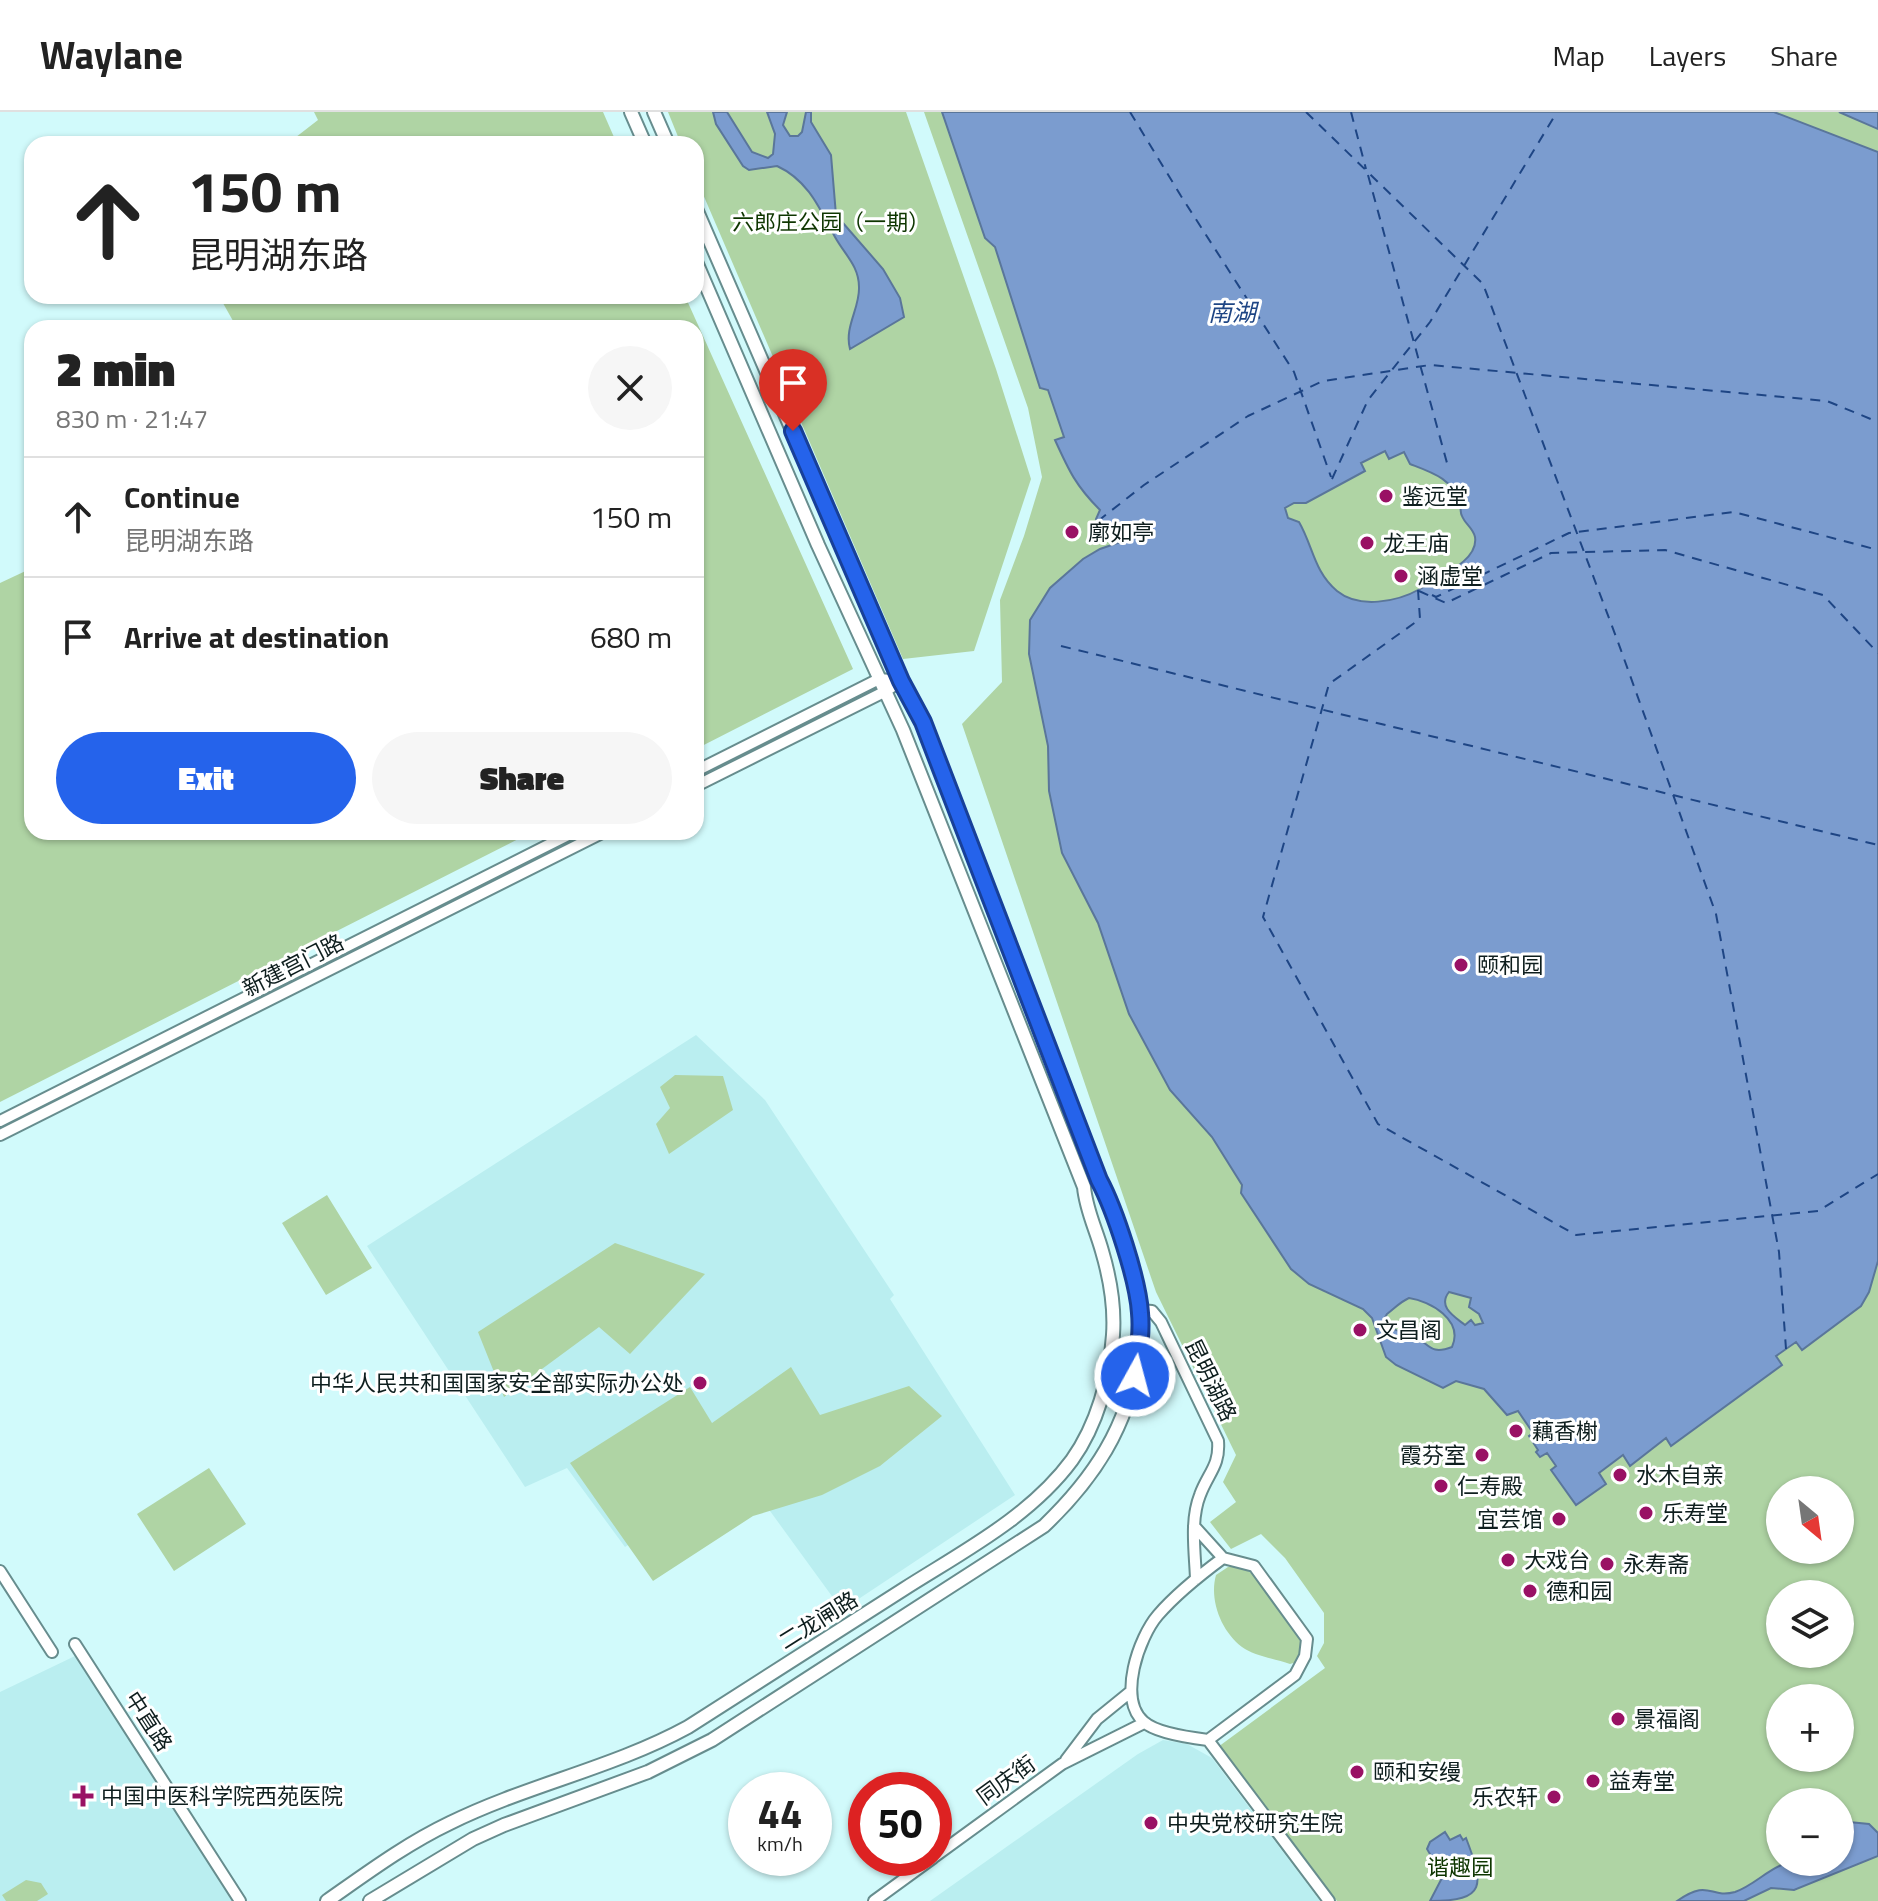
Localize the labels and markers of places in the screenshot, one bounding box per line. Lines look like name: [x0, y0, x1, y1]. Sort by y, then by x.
pin: [759, 349, 827, 431]
place label: 鉴远堂: [1402, 479, 1468, 513]
marker: 鉴远堂: [1377, 487, 1395, 505]
place label: 廓如亭: [1088, 515, 1154, 549]
marker: 廓如亭: [1063, 523, 1081, 541]
place label: 龙王庙: [1383, 526, 1449, 560]
marker: 龙王庙: [1358, 534, 1376, 552]
place label: 涵虚堂: [1417, 559, 1483, 593]
marker: 涵虚堂: [1392, 567, 1410, 585]
place label: 颐和园: [1477, 948, 1543, 982]
marker: 颐和园: [1452, 956, 1470, 974]
place label: 文昌阁: [1376, 1313, 1442, 1347]
marker: 文昌阁: [1351, 1321, 1369, 1339]
place label: 中华人民共和国国家安全部实际办公处: [310, 1366, 684, 1400]
marker: 中华人民共和国国家安全部实际办公处: [691, 1374, 709, 1392]
place label: 藕香榭: [1532, 1414, 1598, 1448]
marker: 藕香榭: [1507, 1422, 1525, 1440]
place label: 霞芬室: [1400, 1438, 1466, 1472]
marker: 霞芬室: [1473, 1446, 1491, 1464]
place label: 水木自亲: [1636, 1458, 1724, 1492]
marker: 水木自亲: [1611, 1466, 1629, 1484]
place label: 仁寿殿: [1457, 1469, 1523, 1503]
marker: 仁寿殿: [1432, 1477, 1450, 1495]
place label: 乐寿堂: [1662, 1496, 1728, 1530]
place label: 宜芸馆: [1477, 1502, 1543, 1536]
marker: 乐寿堂: [1637, 1504, 1655, 1522]
marker: 宜芸馆: [1550, 1510, 1568, 1528]
place label: 大戏台: [1524, 1543, 1590, 1577]
place label: 永寿斋: [1623, 1547, 1689, 1581]
marker: 大戏台: [1499, 1551, 1517, 1569]
marker: 永寿斋: [1598, 1555, 1616, 1573]
place label: 德和园: [1546, 1574, 1612, 1608]
marker: 德和园: [1521, 1582, 1539, 1600]
place label: 景福阁: [1634, 1702, 1700, 1736]
marker: 景福阁: [1609, 1710, 1627, 1728]
place label: 颐和安缦: [1373, 1755, 1461, 1789]
marker: 颐和安缦: [1348, 1763, 1366, 1781]
place label: 益寿堂: [1609, 1764, 1675, 1798]
marker: 益寿堂: [1584, 1772, 1602, 1790]
place label: 中国中医科学院西苑医院: [101, 1779, 343, 1813]
place label: 乐农轩: [1472, 1780, 1538, 1814]
marker: 中国中医科学院西苑医院: [72, 1785, 94, 1807]
marker: 乐农轩: [1545, 1788, 1563, 1806]
place label: 中央党校研究生院: [1167, 1806, 1343, 1840]
marker: 中央党校研究生院: [1142, 1814, 1160, 1832]

